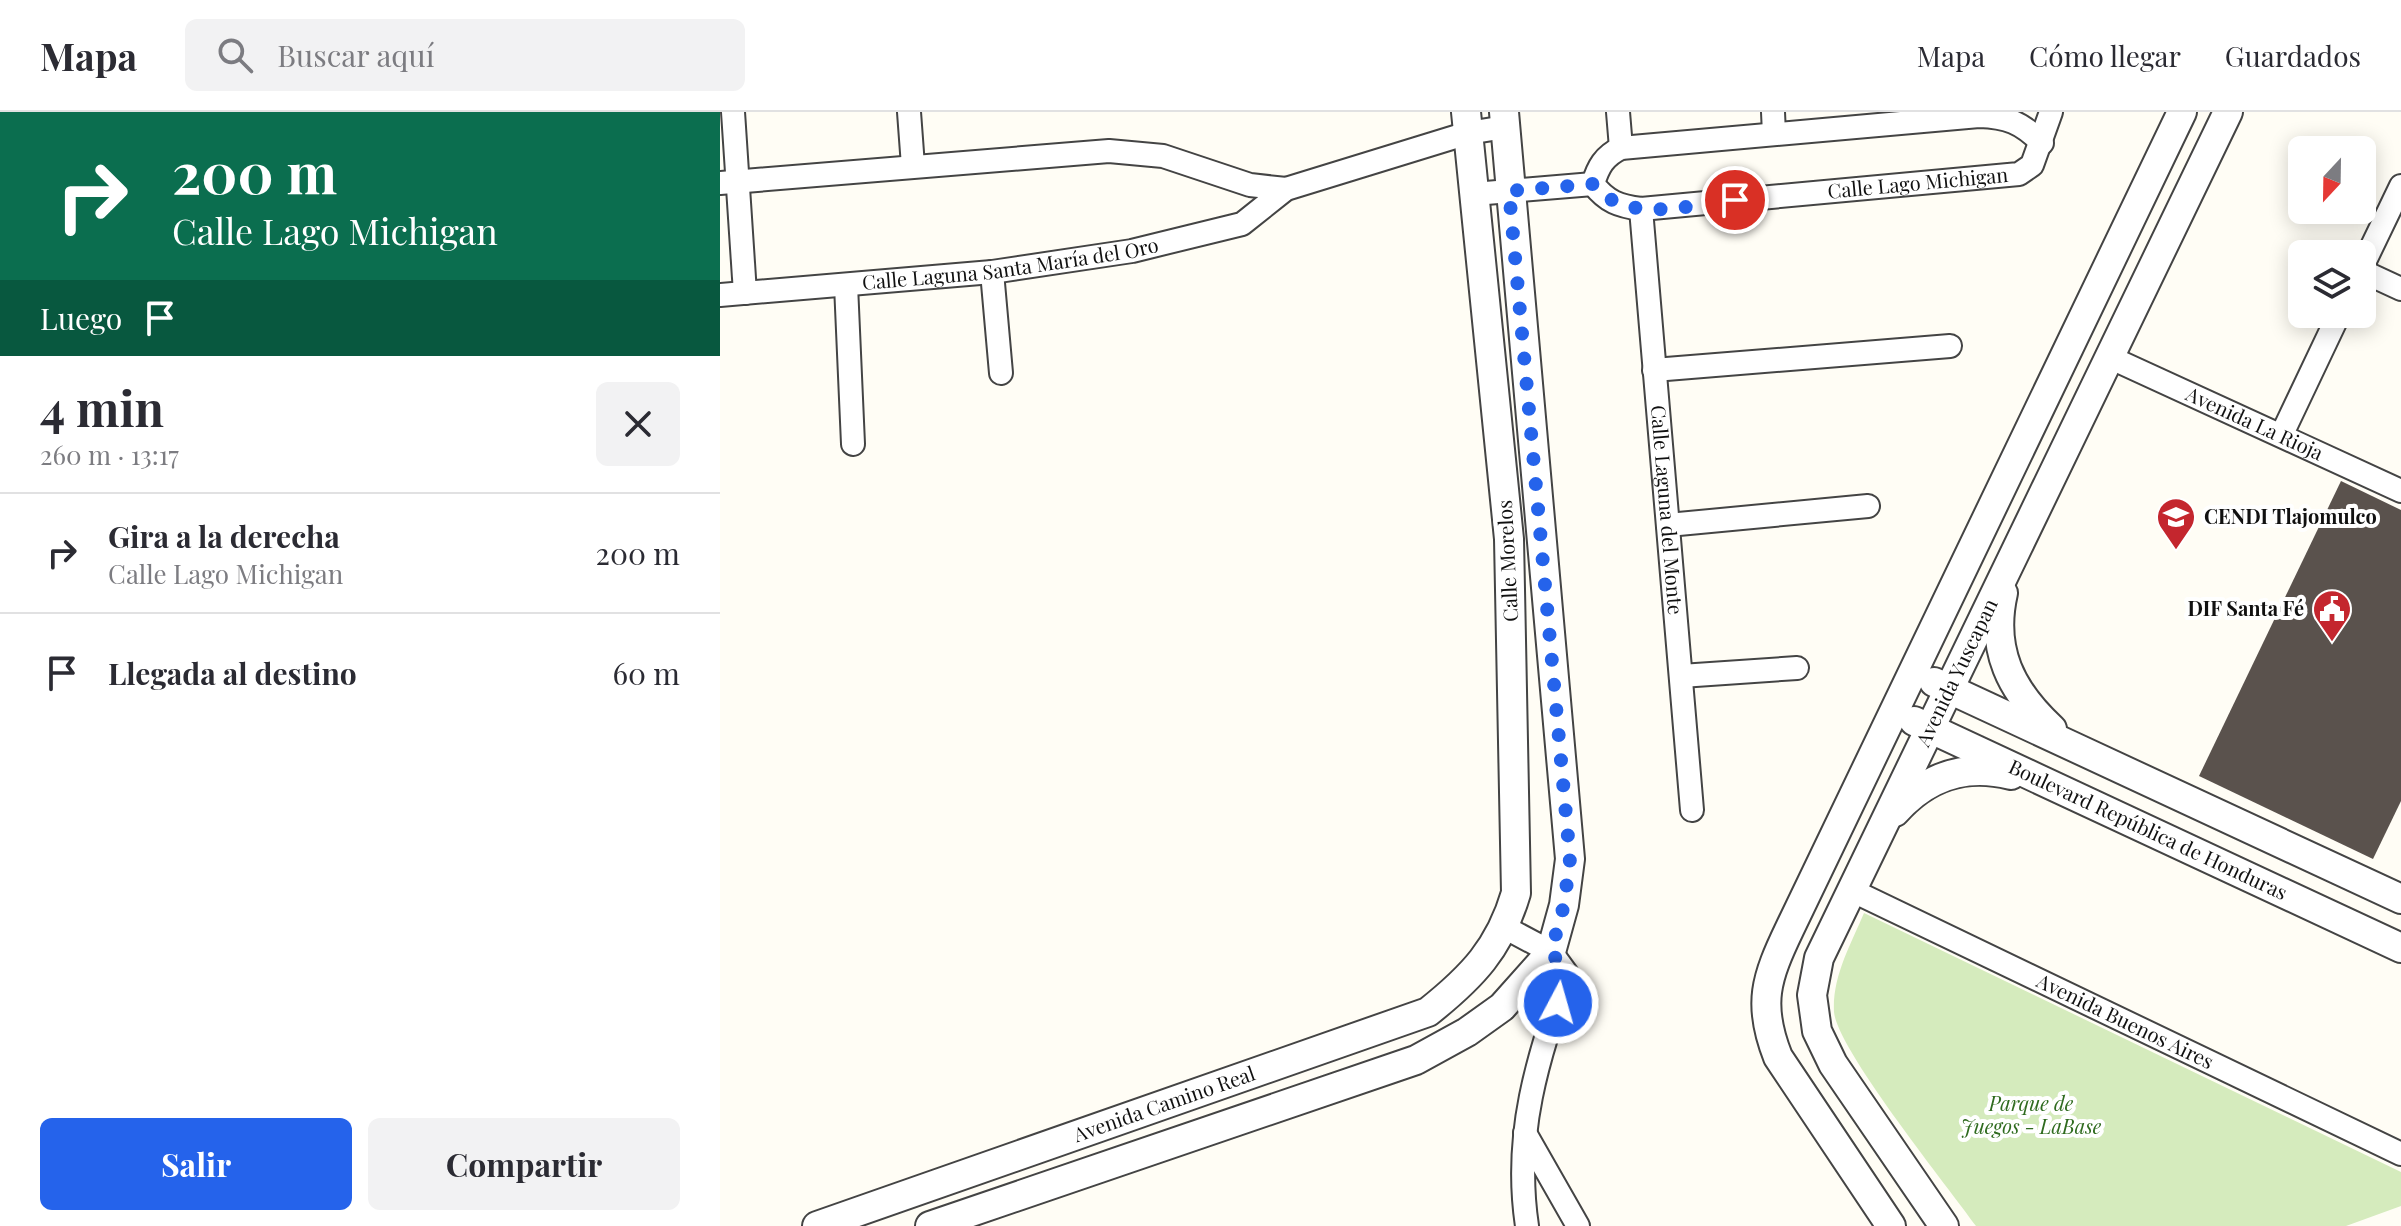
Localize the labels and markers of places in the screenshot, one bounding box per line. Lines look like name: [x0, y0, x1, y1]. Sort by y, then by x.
pin: [1701, 166, 1769, 234]
school or university icon: CENDI Tlajomulco: [2155, 496, 2197, 551]
place label: CENDI Tlajomulco: [2204, 502, 2377, 529]
public building icon: DIF Santa Fé: [2311, 588, 2353, 643]
place label: DIF Santa Fé: [2187, 594, 2304, 621]

